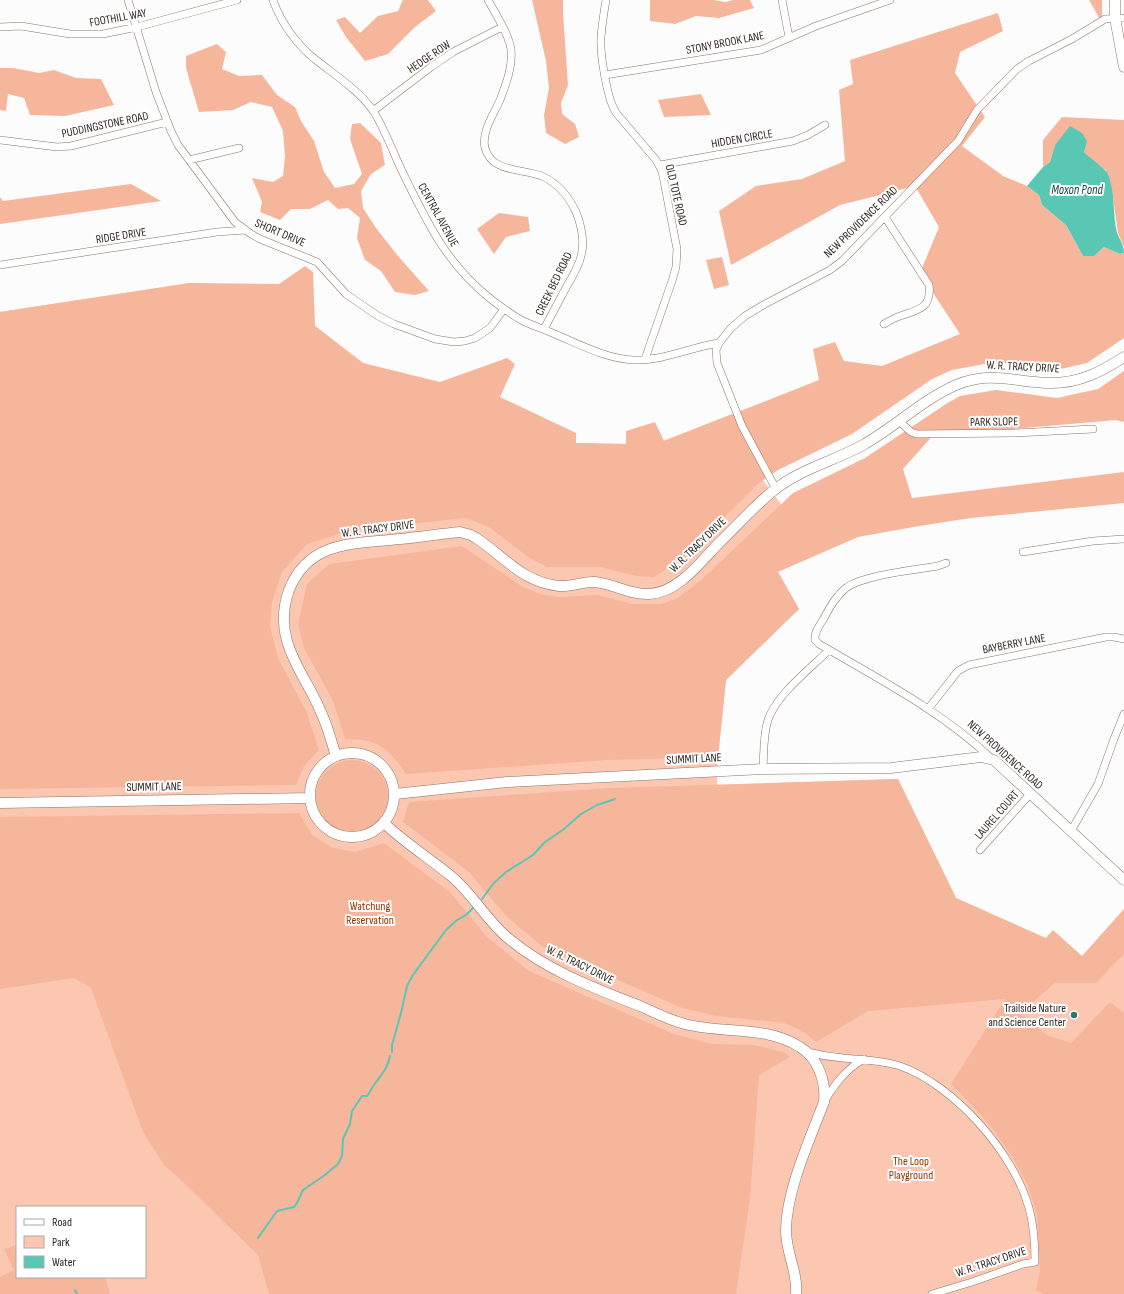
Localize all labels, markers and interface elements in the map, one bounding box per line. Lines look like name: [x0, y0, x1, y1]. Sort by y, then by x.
street label: FOOTHILL WAY: [88, 6, 148, 30]
street label: STONY BROOK LANE: [685, 28, 765, 58]
street label: HEDGE ROW: [405, 37, 454, 77]
street label: PUDDINGSTONE ROAD: [60, 108, 150, 142]
street label: HIDDEN CIRCLE: [710, 126, 774, 152]
street label: OLD TOTE ROAD: [662, 163, 690, 227]
street label: CENTRAL AVENUE: [414, 180, 462, 250]
water label: Moxon Pond: [1051, 182, 1103, 198]
street label: NEW PROVIDENCE ROAD: [821, 183, 901, 261]
street label: SHORT DRIVE: [252, 216, 308, 250]
street label: RIDGE DRIVE: [95, 225, 147, 247]
street label: CREEK BED ROAD: [532, 250, 576, 318]
street label: W. R. TRACY DRIVE: [986, 358, 1060, 376]
street label: PARK SLOPE: [970, 414, 1018, 430]
street label: W. R. TRACY DRIVE: [666, 514, 730, 576]
street label: W. R. TRACY DRIVE: [341, 517, 415, 541]
street label: BAYBERRY LANE: [981, 631, 1047, 657]
street label: NEW PROVIDENCE ROAD: [964, 717, 1046, 793]
street label: SUMMIT LANE: [666, 750, 722, 768]
street label: SUMMIT LANE: [126, 779, 182, 795]
street label: LAUREL COURT: [972, 787, 1023, 843]
park label: Watchung Reservation: [346, 899, 394, 928]
street label: W. R. TRACY DRIVE: [544, 942, 616, 988]
place label: Trailside Nature and Science Center: [988, 1001, 1067, 1030]
marker: Trailside Nature and Science Center: [1069, 1010, 1079, 1020]
park label: The Loop Playground: [889, 1154, 933, 1183]
legend: [16, 1206, 146, 1278]
text: Road: [52, 1215, 72, 1230]
text: Park: [52, 1235, 70, 1250]
street label: W. R. TRACY DRIVE: [954, 1244, 1028, 1280]
text: Water: [52, 1255, 76, 1270]

